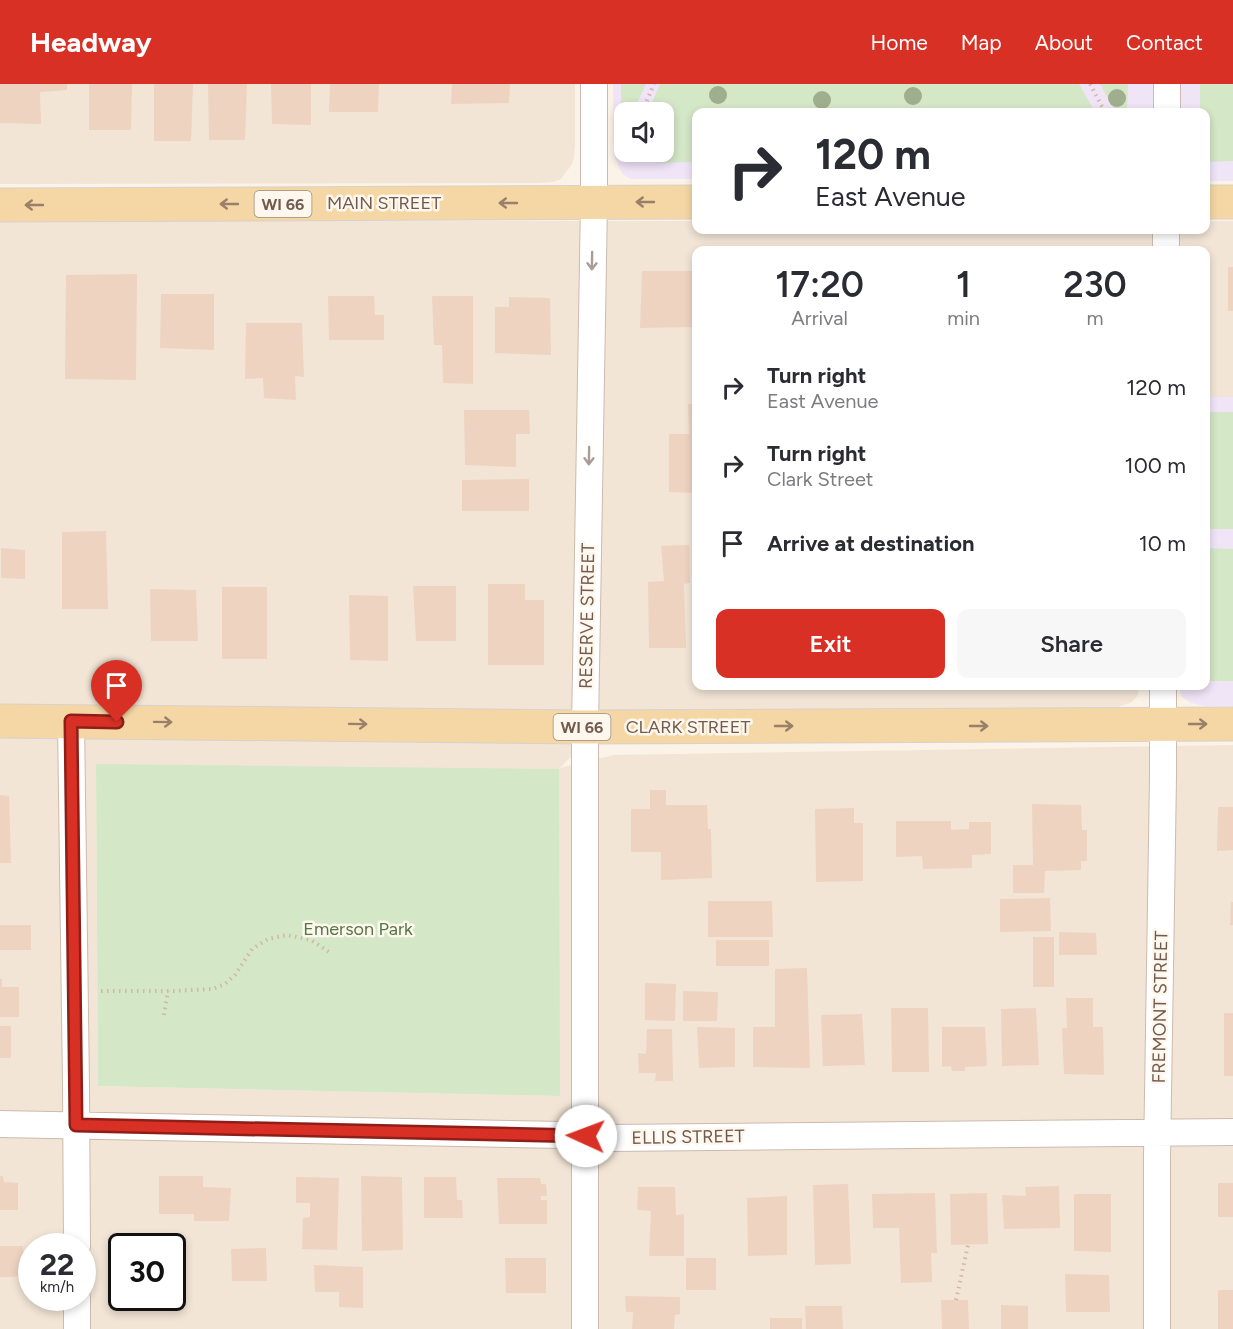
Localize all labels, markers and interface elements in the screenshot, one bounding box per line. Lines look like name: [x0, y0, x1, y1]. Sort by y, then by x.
text: Headway: [30, 25, 152, 59]
text: Home: [871, 30, 928, 55]
text: Map: [961, 30, 1002, 55]
text: About: [1035, 30, 1093, 55]
text: Contact: [1126, 30, 1203, 55]
map controls: [614, 102, 674, 162]
button: sound: [614, 102, 674, 162]
text: 120 m: [815, 129, 931, 180]
icon: right: [716, 132, 794, 210]
text: East Avenue: [815, 180, 966, 213]
road number: WI 66: [254, 191, 312, 217]
street label: MAIN STREET: [327, 192, 441, 214]
one-way arrow: [635, 196, 655, 208]
one-way arrow: [498, 197, 518, 209]
one-way arrow: [219, 198, 239, 210]
one-way arrow: [24, 199, 44, 211]
one-way arrow: [586, 250, 598, 270]
text: 17:20: [775, 263, 864, 306]
text: 1: [956, 263, 971, 306]
text: 230: [1063, 263, 1127, 306]
text: Arrival: [791, 306, 848, 330]
text: min: [947, 306, 980, 330]
text: m: [1086, 306, 1103, 330]
text: Turn right: [767, 362, 866, 389]
icon: right: [716, 371, 749, 404]
text: 120 m: [1126, 374, 1186, 401]
text: East Avenue: [767, 389, 879, 413]
text: Turn right: [767, 440, 866, 467]
one-way arrow: [583, 445, 595, 465]
icon: right: [716, 449, 749, 482]
text: 100 m: [1125, 452, 1186, 479]
text: Clark Street: [767, 467, 873, 491]
icon: arrive: [716, 527, 749, 560]
text: Arrive at destination: [767, 530, 975, 557]
text: 10 m: [1139, 530, 1186, 557]
street label: RESERVE STREET: [575, 543, 599, 689]
button: Exit: [716, 609, 945, 678]
button: Share: [957, 609, 1186, 678]
pin: [91, 660, 142, 722]
icon: arrive: [100, 669, 133, 702]
road number: WI 66: [554, 714, 610, 740]
one-way arrow: [153, 716, 173, 728]
street label: CLARK STREET: [626, 716, 750, 738]
one-way arrow: [348, 718, 368, 730]
one-way arrow: [1188, 718, 1208, 730]
one-way arrow: [774, 720, 794, 732]
one-way arrow: [969, 720, 989, 732]
park label: Emerson Park: [303, 918, 413, 940]
street label: FREMONT STREET: [1148, 930, 1172, 1084]
position arrow: [554, 1104, 618, 1168]
street label: ELLIS STREET: [631, 1125, 745, 1149]
speed limit sign: 30: [108, 1233, 186, 1311]
text: 22: [40, 1246, 74, 1283]
text: km/h: [40, 1278, 74, 1296]

